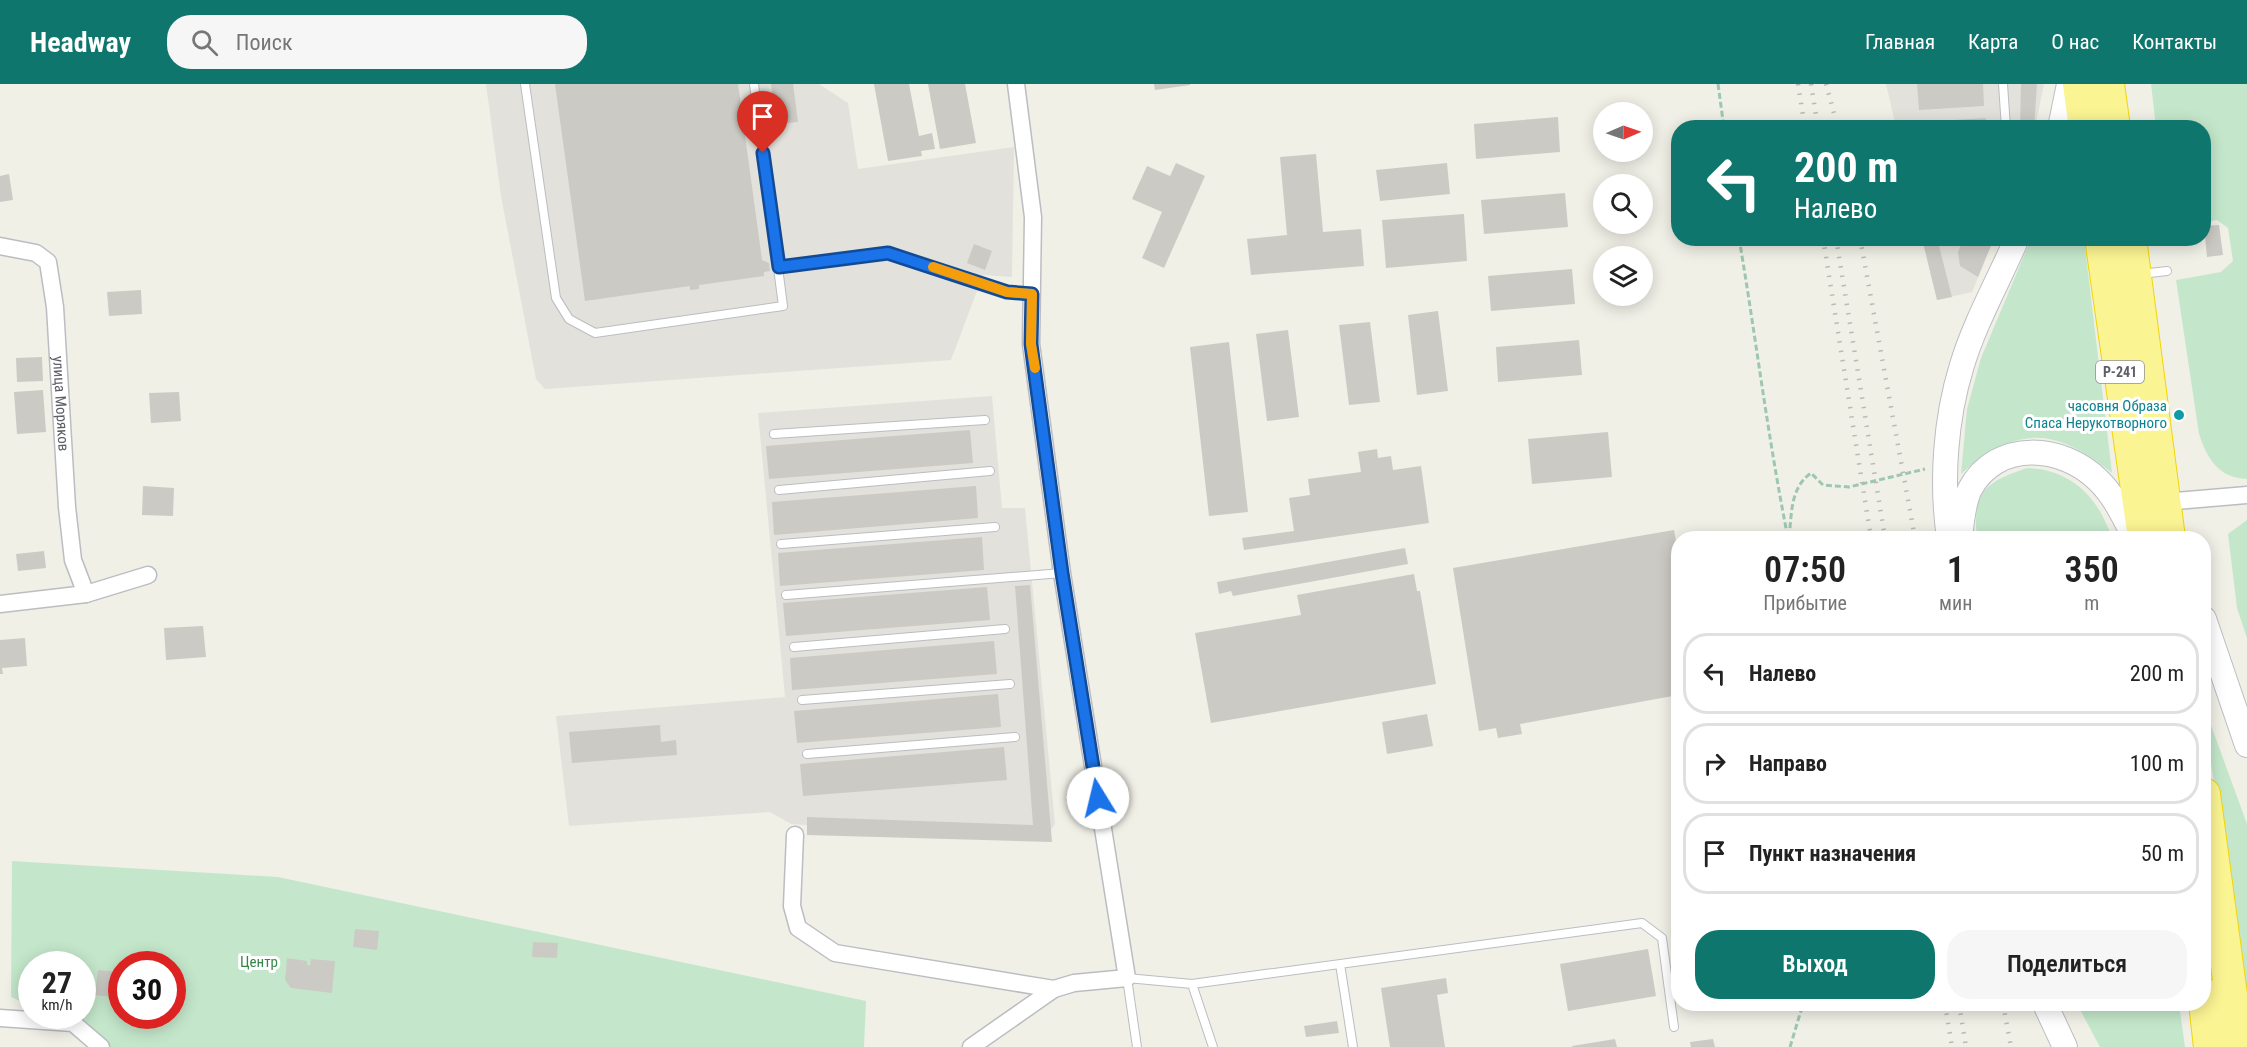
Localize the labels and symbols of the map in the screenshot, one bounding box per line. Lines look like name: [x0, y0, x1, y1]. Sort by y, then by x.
pin: [737, 91, 788, 153]
north arrow: [1593, 102, 1653, 162]
street label: улица Моряков: [49, 355, 73, 452]
road number: Р-241: [2096, 361, 2144, 383]
place label: часовня Образа Спаса Нерукотворного: [2025, 397, 2167, 432]
marker: часовня Образа Спаса Нерукотворного: [2172, 408, 2186, 422]
position arrow: [1066, 766, 1130, 830]
speed limit sign: 30: [108, 951, 186, 1029]
park label: Центр: [240, 953, 278, 971]

